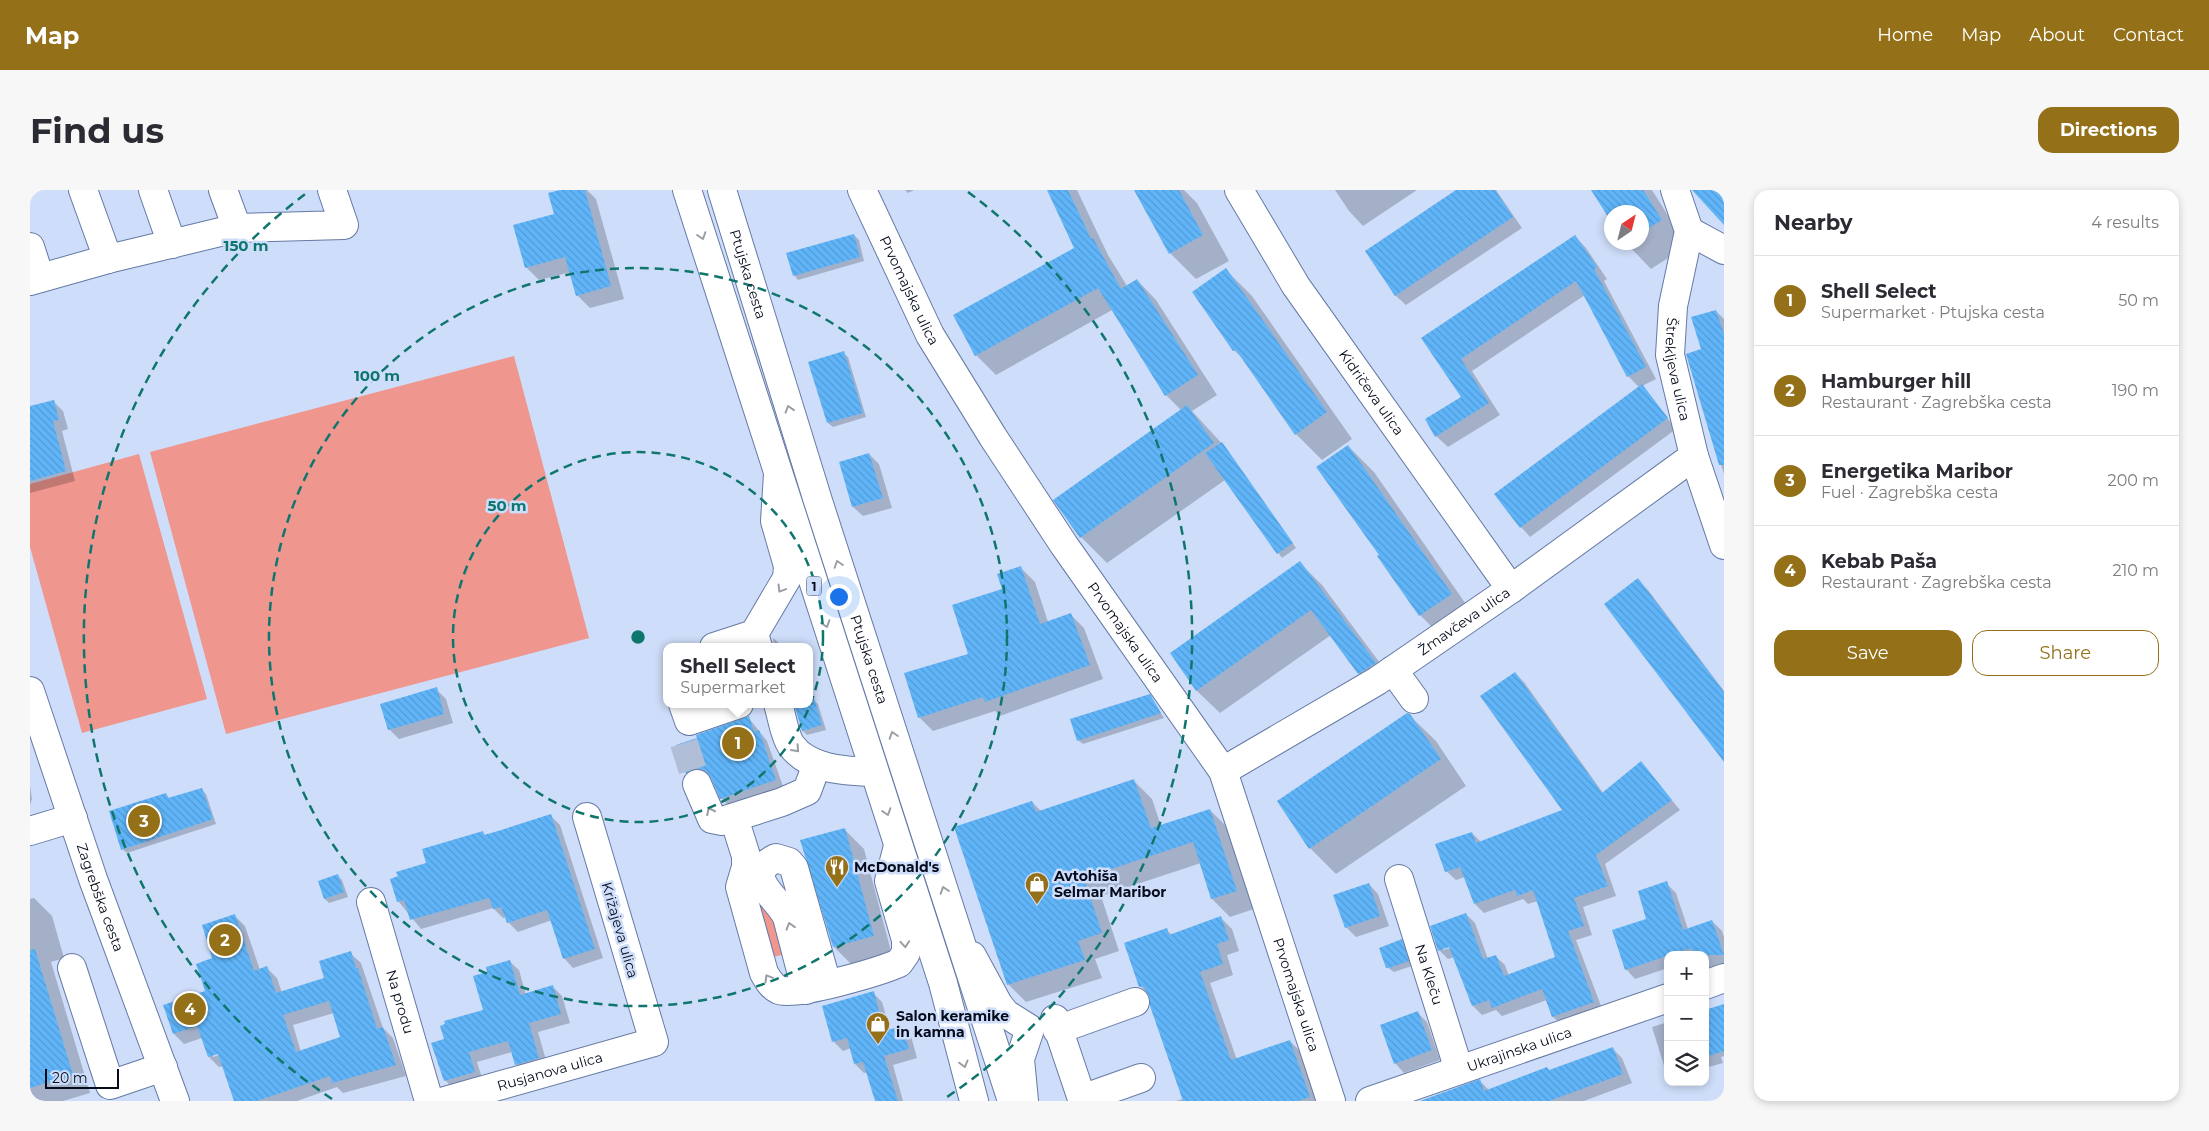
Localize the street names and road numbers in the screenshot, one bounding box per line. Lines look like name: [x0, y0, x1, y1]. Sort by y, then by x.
street label: Ptujska cesta: [726, 227, 770, 321]
street label: Prvomajska ulica: [876, 233, 943, 348]
street label: Štrekljeva ulica: [1661, 317, 1694, 423]
street label: Kidričeva ulica: [1335, 346, 1408, 439]
road number: 1: [806, 576, 822, 596]
street label: Prvomajska ulica: [1084, 578, 1167, 686]
street label: Žmavčeva ulica: [1414, 583, 1514, 659]
street label: Ptujska cesta: [846, 613, 892, 706]
street label: Zagrebška cesta: [73, 841, 128, 954]
street label: Križajeva ulica: [598, 880, 642, 980]
street label: Prvomajska ulica: [1269, 935, 1323, 1054]
street label: Na Kleču: [1411, 942, 1447, 1007]
street label: Na produ: [382, 968, 418, 1036]
street label: Ukrajinska ulica: [1464, 1023, 1574, 1076]
street label: Rusjanova ulica: [495, 1048, 605, 1095]

